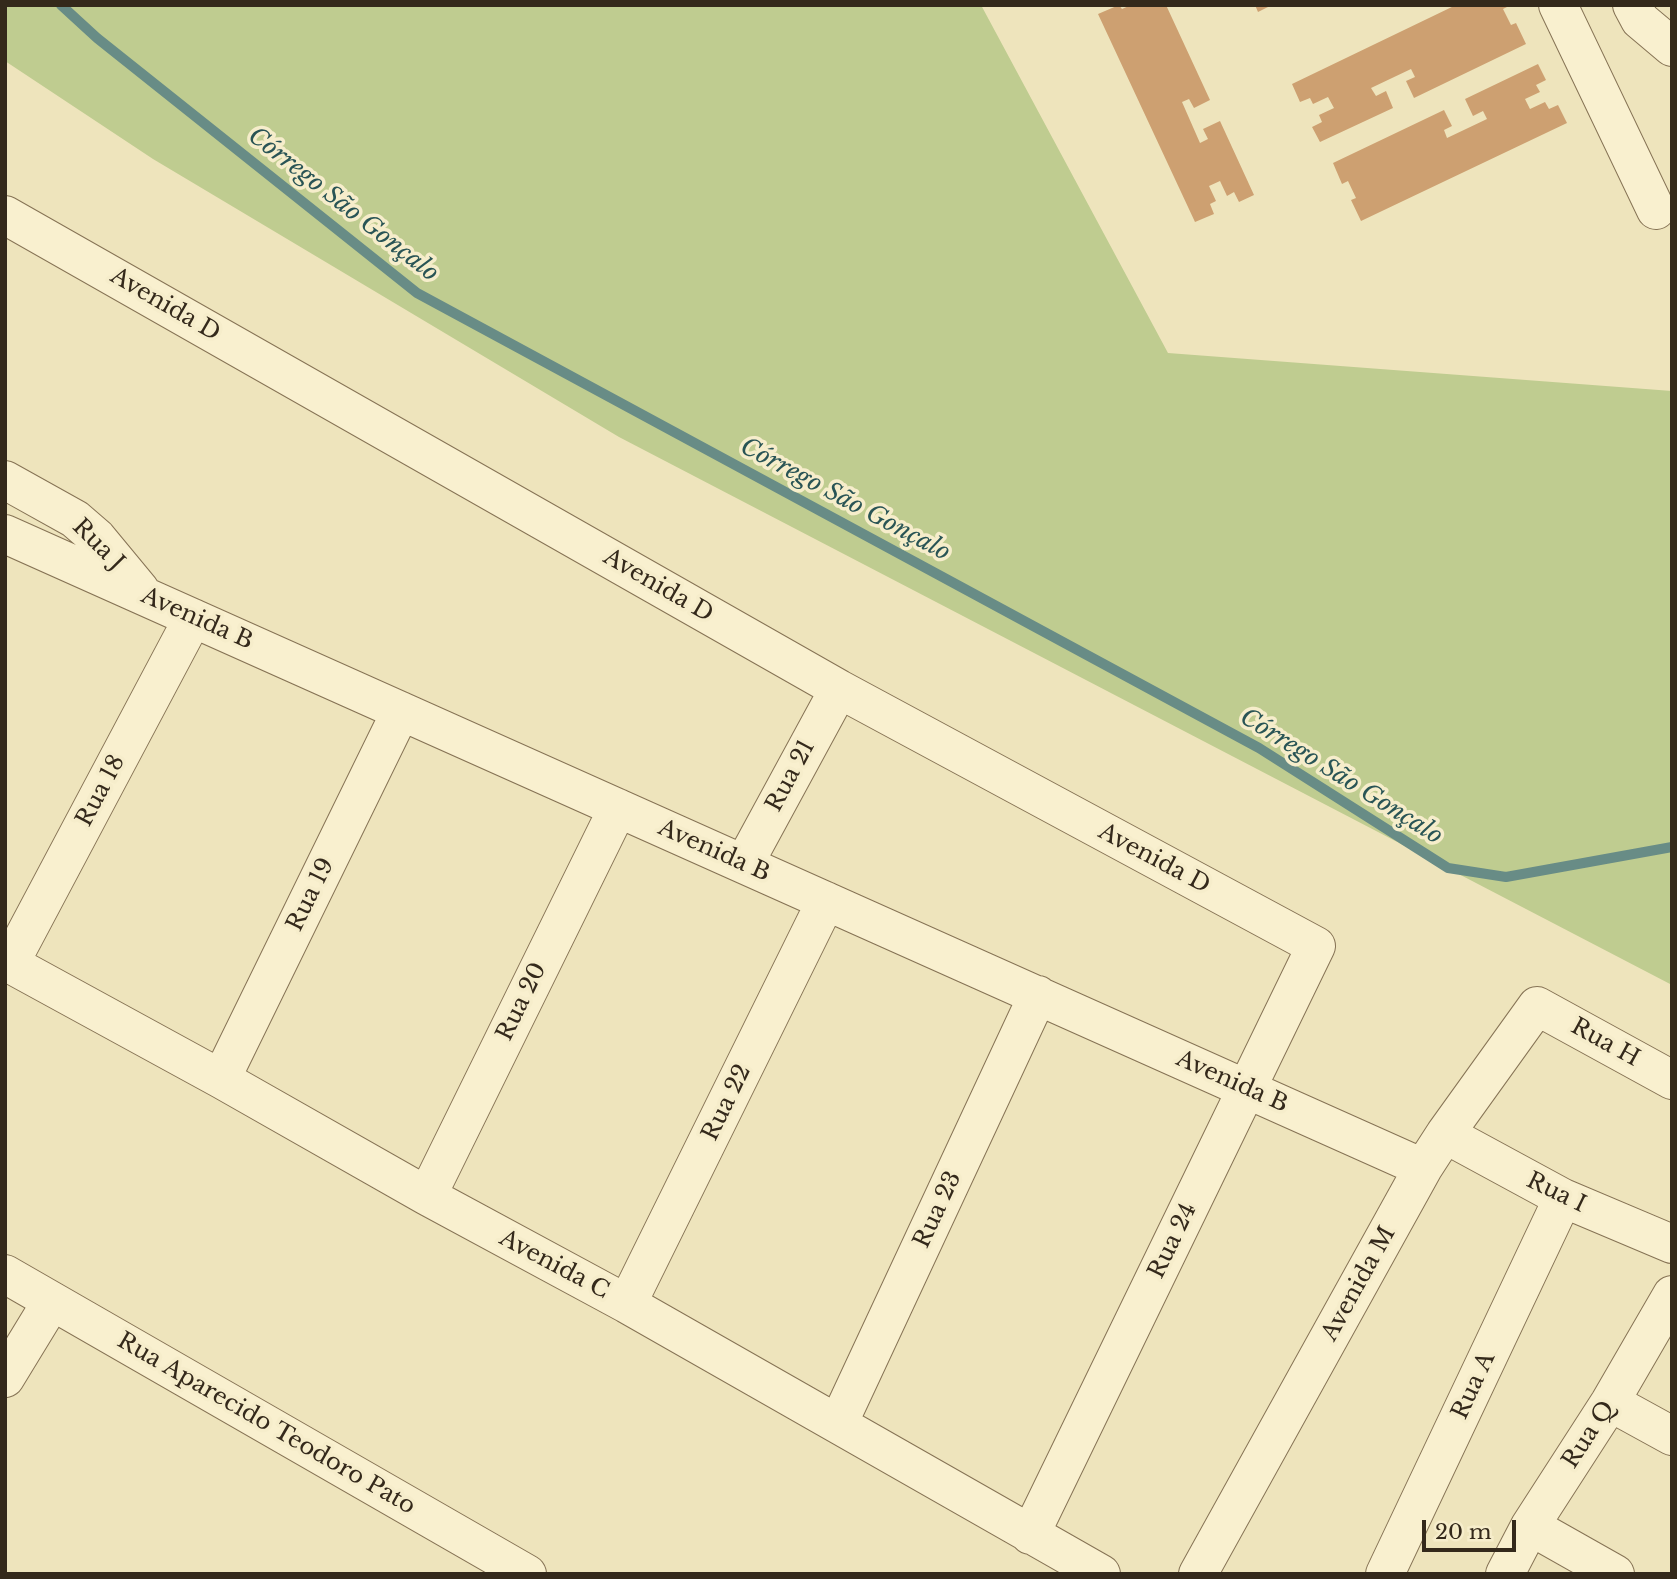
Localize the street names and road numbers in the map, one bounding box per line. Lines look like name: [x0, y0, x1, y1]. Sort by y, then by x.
street label: Avenida D: [105, 263, 225, 347]
street label: Rua J: [66, 513, 130, 577]
street label: Avenida D: [598, 544, 718, 628]
street label: Avenida B: [137, 582, 257, 656]
street label: Rua 21: [761, 735, 821, 817]
street label: Rua 18: [71, 750, 131, 832]
street label: Avenida B: [654, 814, 774, 888]
street label: Avenida D: [1094, 818, 1214, 900]
street label: Rua 19: [282, 854, 340, 936]
street label: Rua 20: [491, 958, 553, 1046]
street label: Rua H: [1566, 1013, 1644, 1073]
street label: Avenida B: [1172, 1045, 1292, 1119]
street label: Rua 22: [697, 1060, 757, 1146]
street label: Rua 23: [908, 1167, 968, 1253]
street label: Rua I: [1522, 1167, 1590, 1219]
street label: Rua 24: [1143, 1199, 1203, 1283]
street label: Avenida M: [1316, 1222, 1402, 1346]
street label: Avenida C: [494, 1225, 614, 1305]
street label: Rua Aparecido Teodoro Pato: [112, 1327, 420, 1521]
street label: Rua A: [1447, 1348, 1501, 1424]
street label: Rua Q: [1557, 1396, 1621, 1474]

